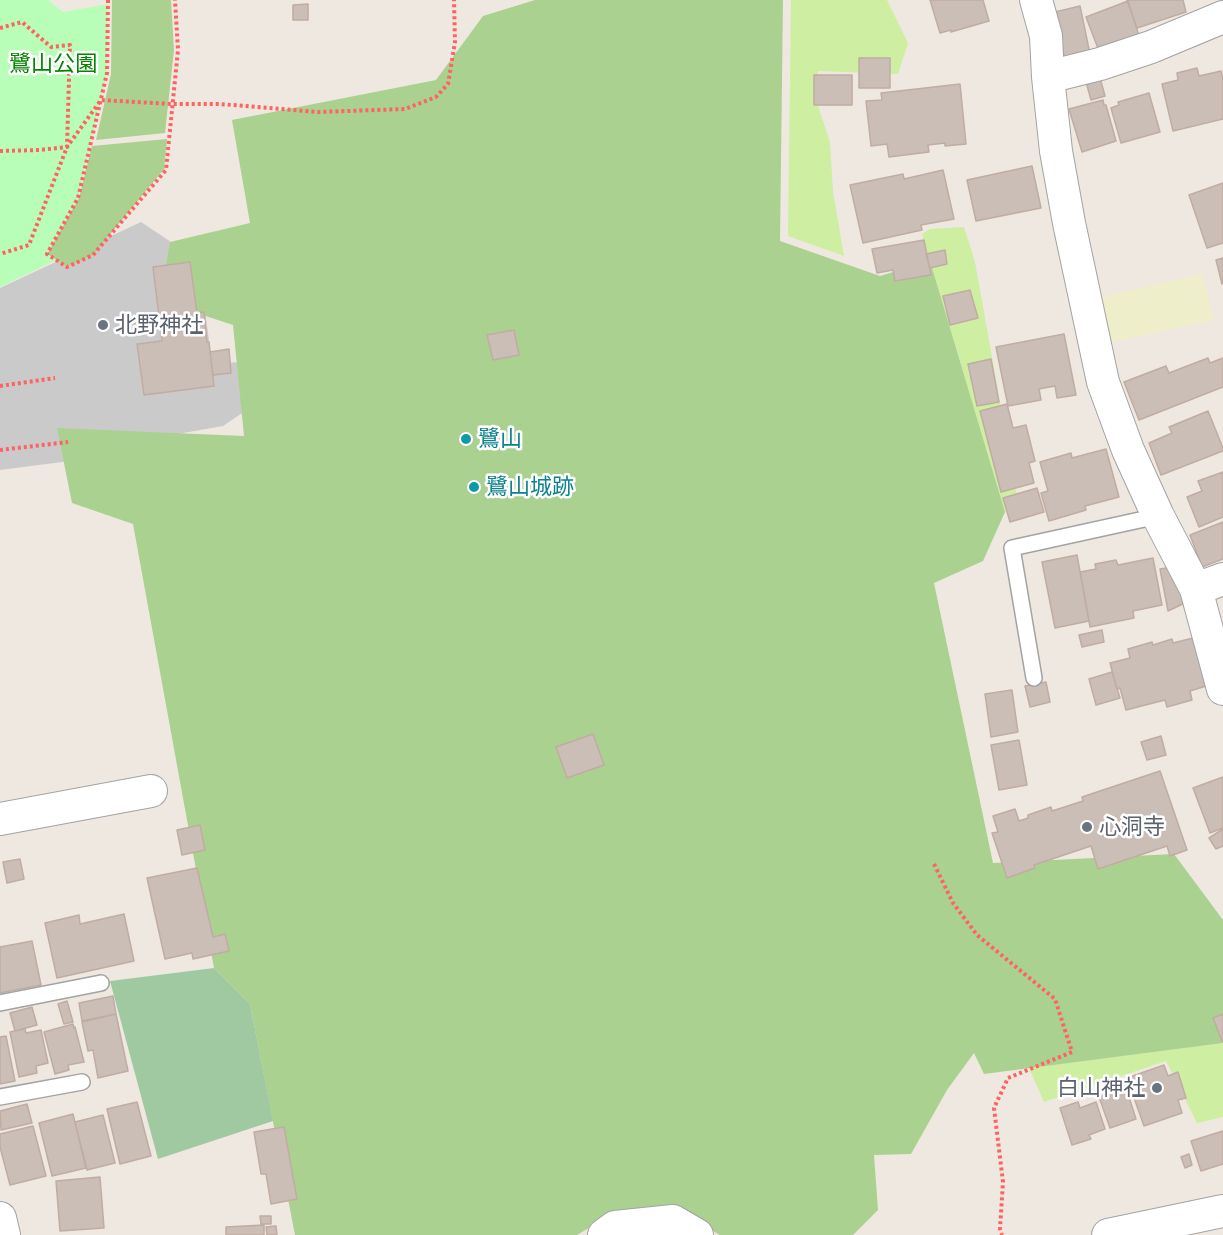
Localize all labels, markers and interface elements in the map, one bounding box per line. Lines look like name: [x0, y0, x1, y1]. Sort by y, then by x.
park label: 鷺山公園: [9, 51, 97, 77]
place label: 北野神社: [115, 312, 203, 338]
marker: 北野神社: [96, 318, 110, 332]
place label: 鷺山: [478, 426, 522, 452]
marker: 鷺山: [459, 432, 473, 446]
place label: 鷺山城跡: [486, 474, 574, 500]
marker: 鷺山城跡: [467, 480, 481, 494]
place label: 心洞寺: [1099, 814, 1165, 840]
marker: 心洞寺: [1080, 820, 1094, 834]
place label: 白山神社: [1057, 1075, 1145, 1101]
marker: 白山神社: [1150, 1081, 1164, 1095]

